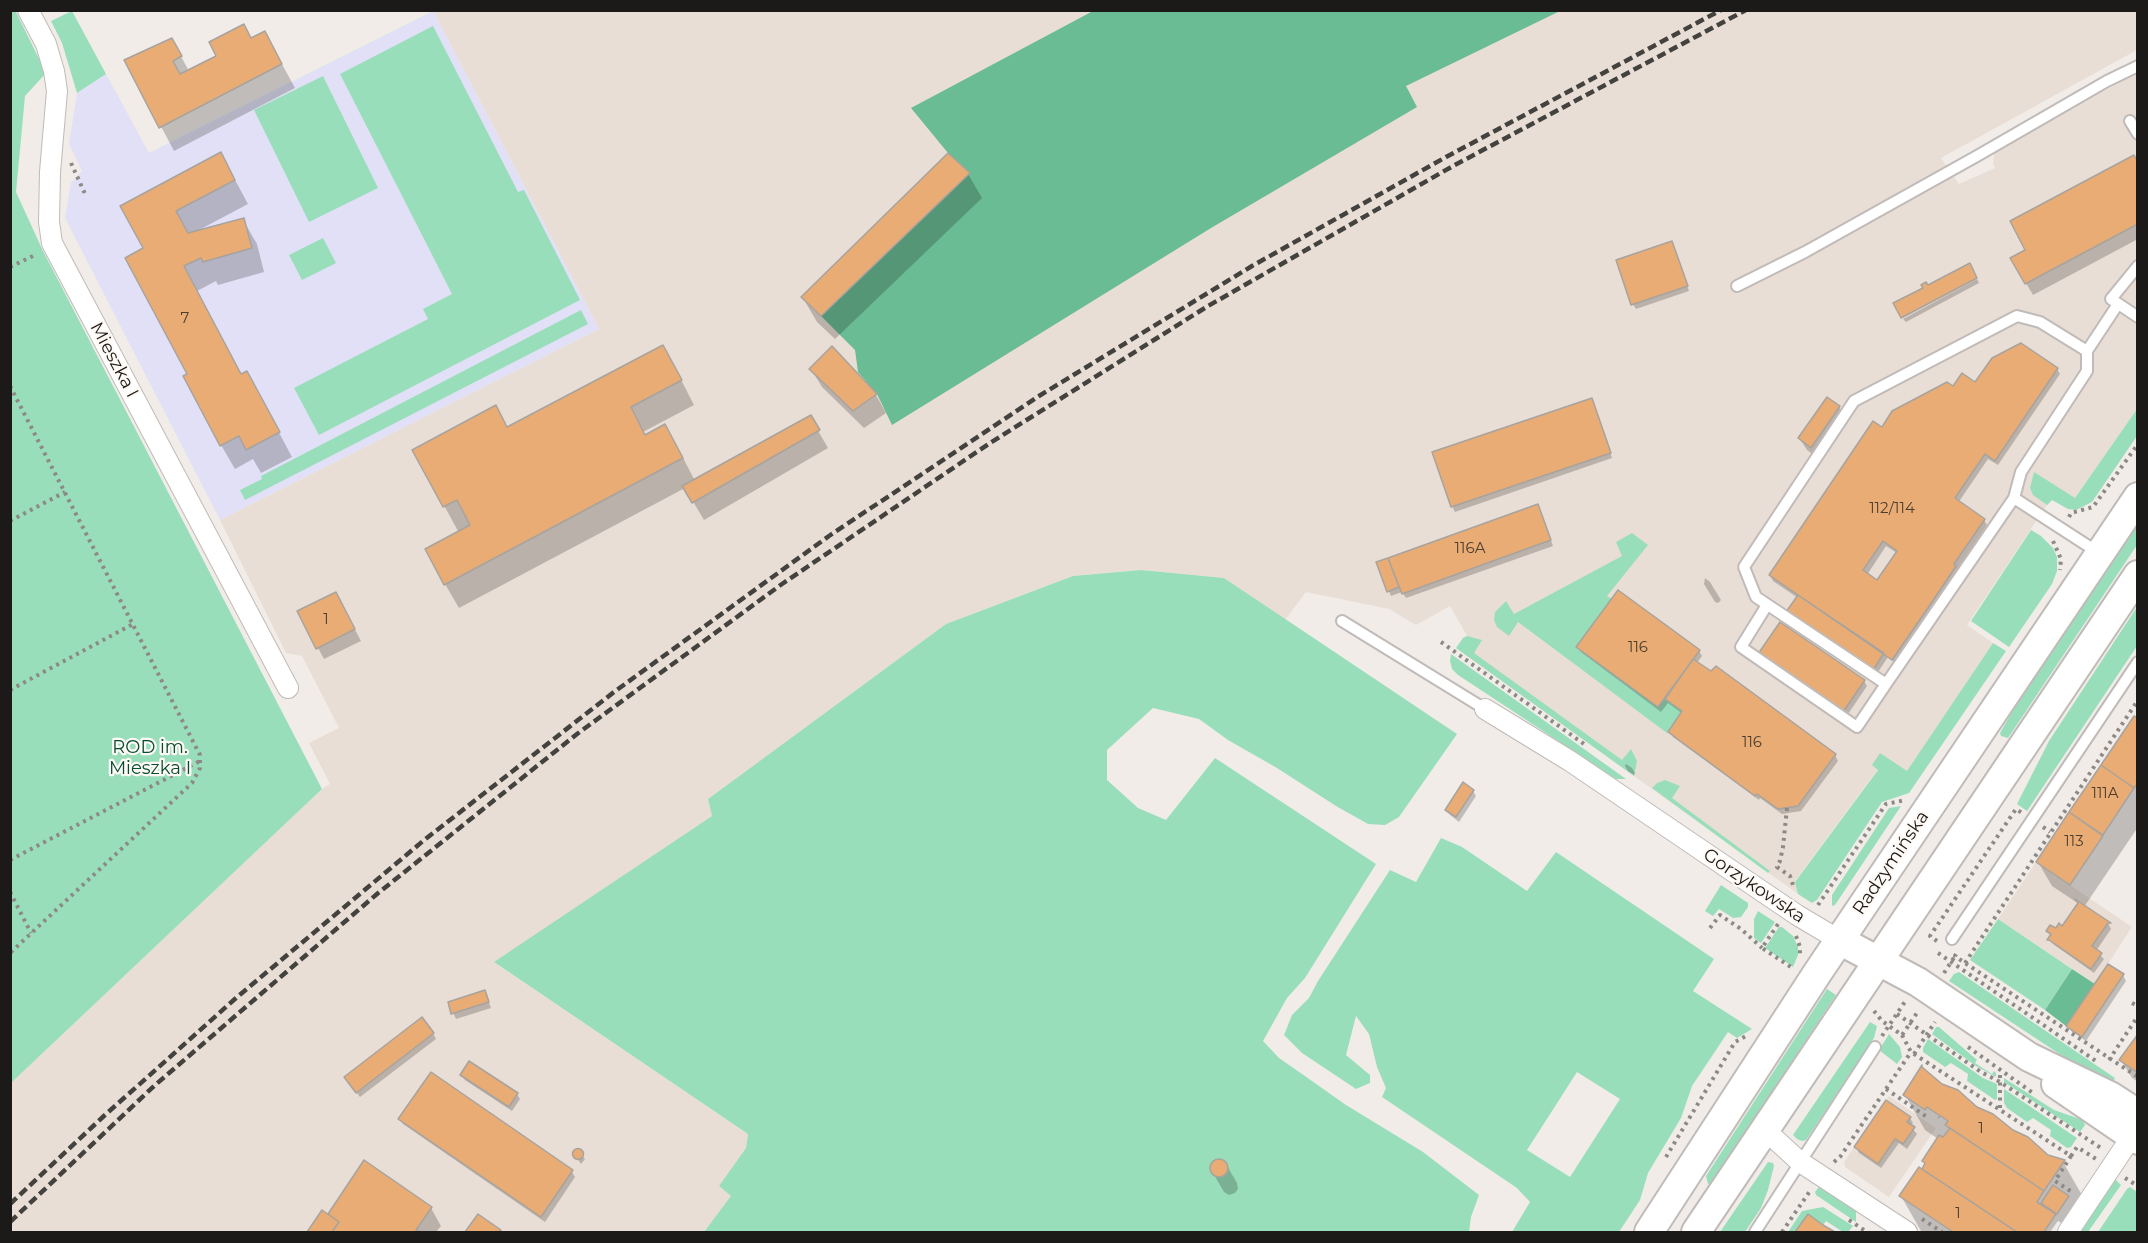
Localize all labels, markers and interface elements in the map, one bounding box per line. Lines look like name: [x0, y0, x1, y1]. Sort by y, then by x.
house number: 7: [181, 310, 189, 328]
street label: Mieszka I: [85, 319, 143, 401]
house number: 112/114: [1869, 500, 1915, 518]
house number: 116A: [1455, 540, 1485, 558]
house number: 1: [323, 611, 329, 629]
house number: 116: [1628, 639, 1648, 657]
house number: 116: [1742, 734, 1762, 752]
park label: ROD im. Mieszka I: [109, 737, 191, 780]
house number: 111A: [2092, 785, 2118, 803]
street label: Radzymińska: [1848, 807, 1934, 919]
house number: 113: [2064, 833, 2084, 851]
street label: Gorzykowska: [1699, 844, 1809, 928]
house number: 1: [1978, 1120, 1984, 1138]
house number: 1: [1955, 1205, 1961, 1223]

